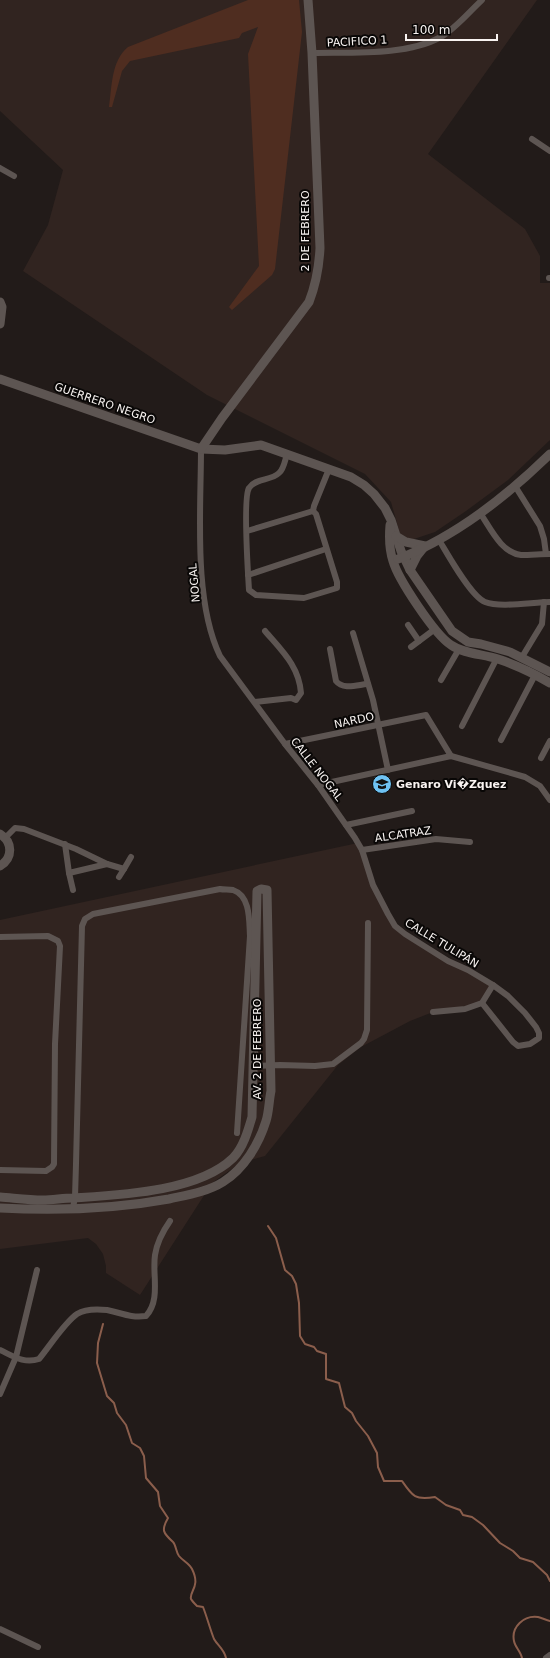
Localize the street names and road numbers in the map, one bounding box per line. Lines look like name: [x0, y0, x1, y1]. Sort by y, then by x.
street label: PACIFICO 1: [326, 33, 388, 50]
street label: 2 DE FEBRERO: [299, 190, 312, 272]
street label: GUERRERO NEGRO: [53, 380, 157, 427]
street label: NOGAL: [186, 562, 203, 603]
street label: NARDO: [333, 710, 376, 731]
street label: CALLE NOGAL: [288, 735, 346, 804]
street label: ALCATRAZ: [374, 824, 433, 845]
street label: CALLE TULIPÁN: [403, 916, 481, 971]
street label: AV. 2 DE FEBRERO: [251, 998, 264, 1100]

